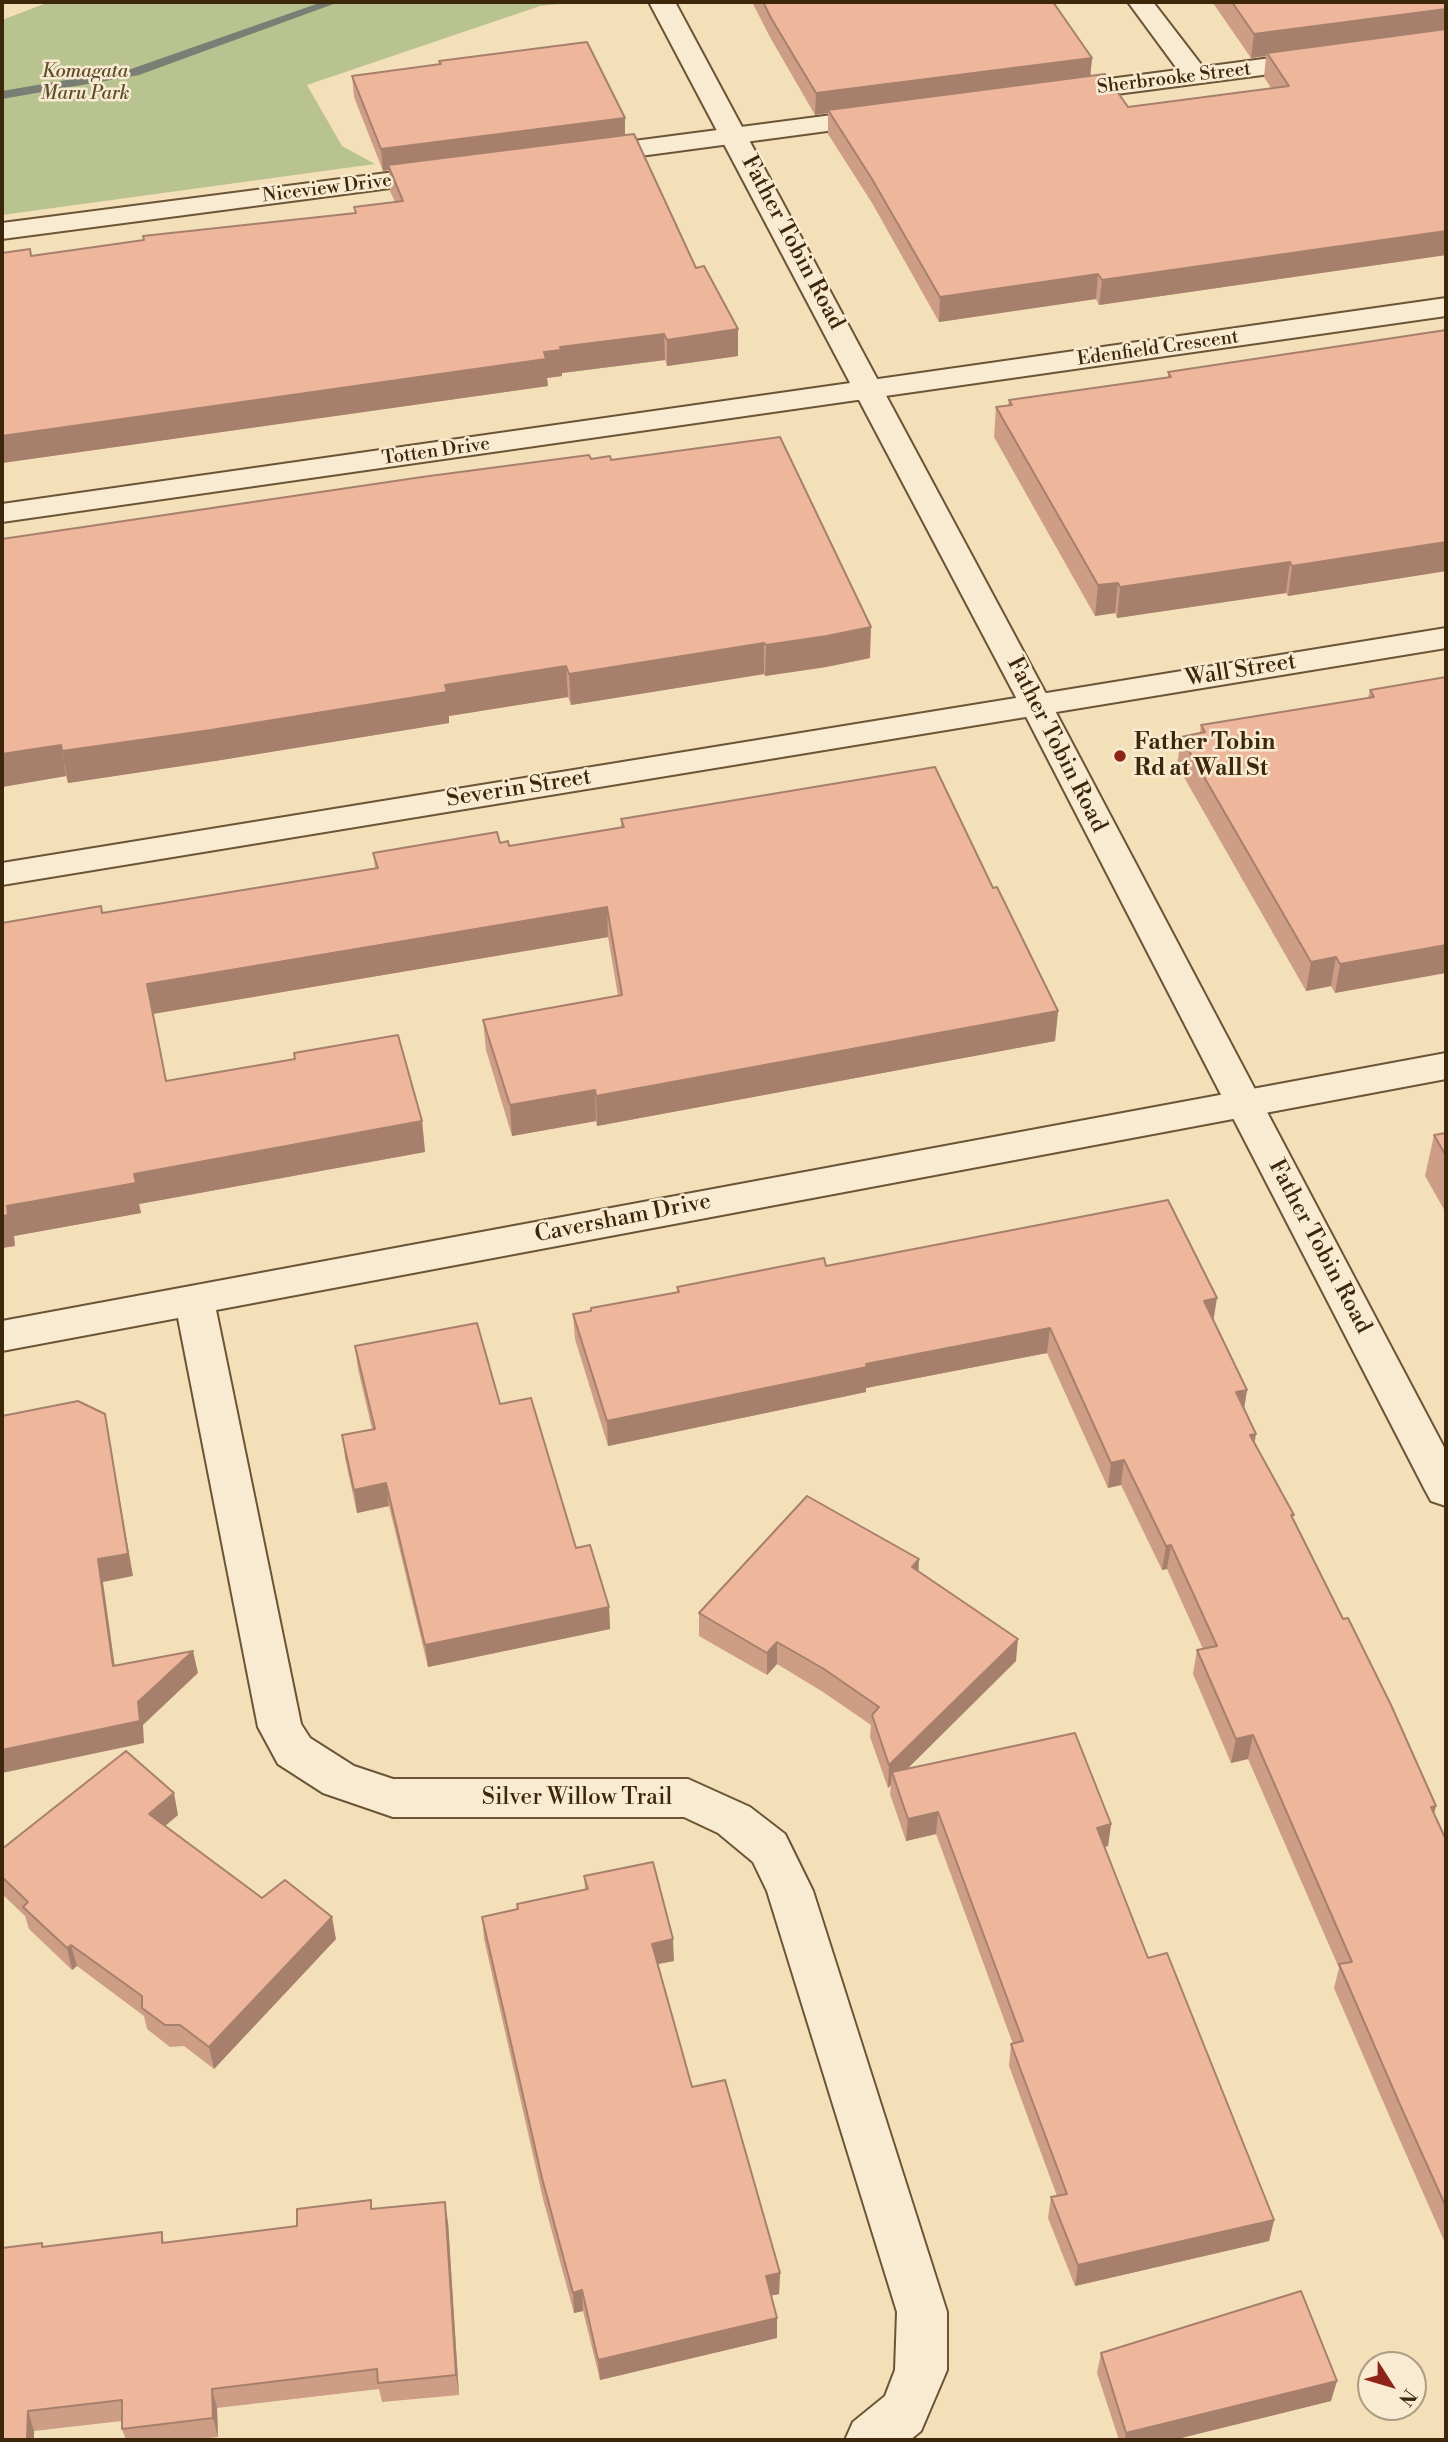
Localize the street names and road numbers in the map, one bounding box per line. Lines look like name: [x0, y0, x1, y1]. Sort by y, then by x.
street label: Sherbrooke Street: [1096, 58, 1252, 100]
street label: Father Tobin Road: [734, 151, 850, 335]
street label: Niceview Drive: [261, 170, 393, 208]
street label: Edenfield Crescent: [1076, 326, 1240, 372]
street label: Totten Drive: [381, 433, 491, 471]
street label: Wall Street: [1184, 649, 1298, 693]
street label: Father Tobin Road: [1000, 653, 1112, 837]
street label: Severin Street: [445, 764, 593, 814]
street label: Father Tobin Road: [1261, 1155, 1377, 1339]
street label: Caversham Drive: [533, 1188, 713, 1250]
street label: Silver Willow Trail: [482, 1784, 672, 1812]

